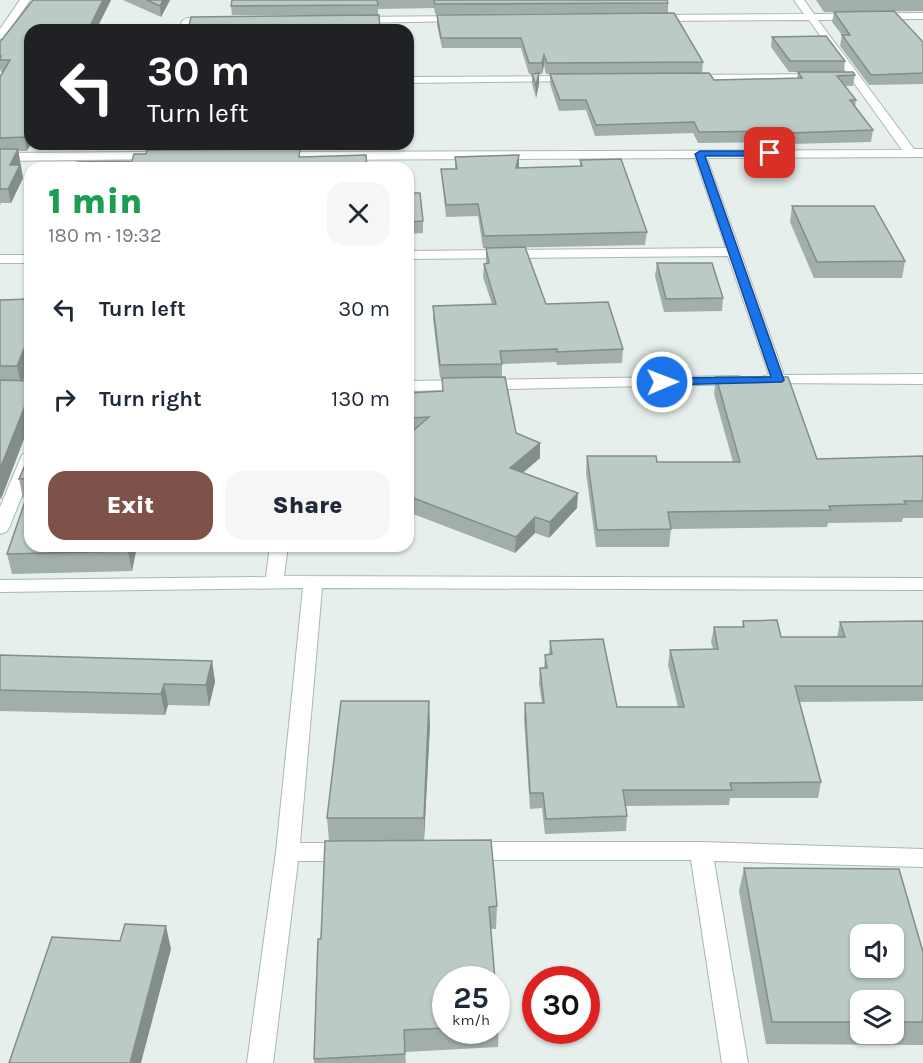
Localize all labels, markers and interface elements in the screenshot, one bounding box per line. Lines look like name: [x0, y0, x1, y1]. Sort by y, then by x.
text: 30 m: [147, 46, 250, 96]
icon: left: [48, 48, 126, 126]
text: Turn left: [147, 97, 248, 129]
pin: [744, 127, 795, 178]
icon: arrive: [753, 136, 786, 169]
text: 1 min: [48, 180, 142, 222]
button: close: [327, 182, 390, 245]
text: 180 m · 19:32: [48, 224, 162, 247]
icon: left: [48, 293, 81, 326]
text: Turn left: [99, 296, 186, 322]
text: 30 m: [338, 296, 390, 322]
position arrow: [630, 350, 694, 414]
icon: right: [48, 383, 81, 416]
text: Turn right: [99, 386, 202, 412]
text: 130 m: [331, 386, 390, 412]
button: Exit: [48, 471, 213, 540]
button: Share: [225, 471, 390, 540]
map controls: [850, 924, 904, 1044]
button: sound: [850, 924, 904, 978]
speed limit sign: 30: [522, 966, 600, 1044]
text: 25: [453, 980, 489, 1016]
button: layers: [850, 990, 904, 1044]
text: km/h: [452, 1011, 490, 1029]

